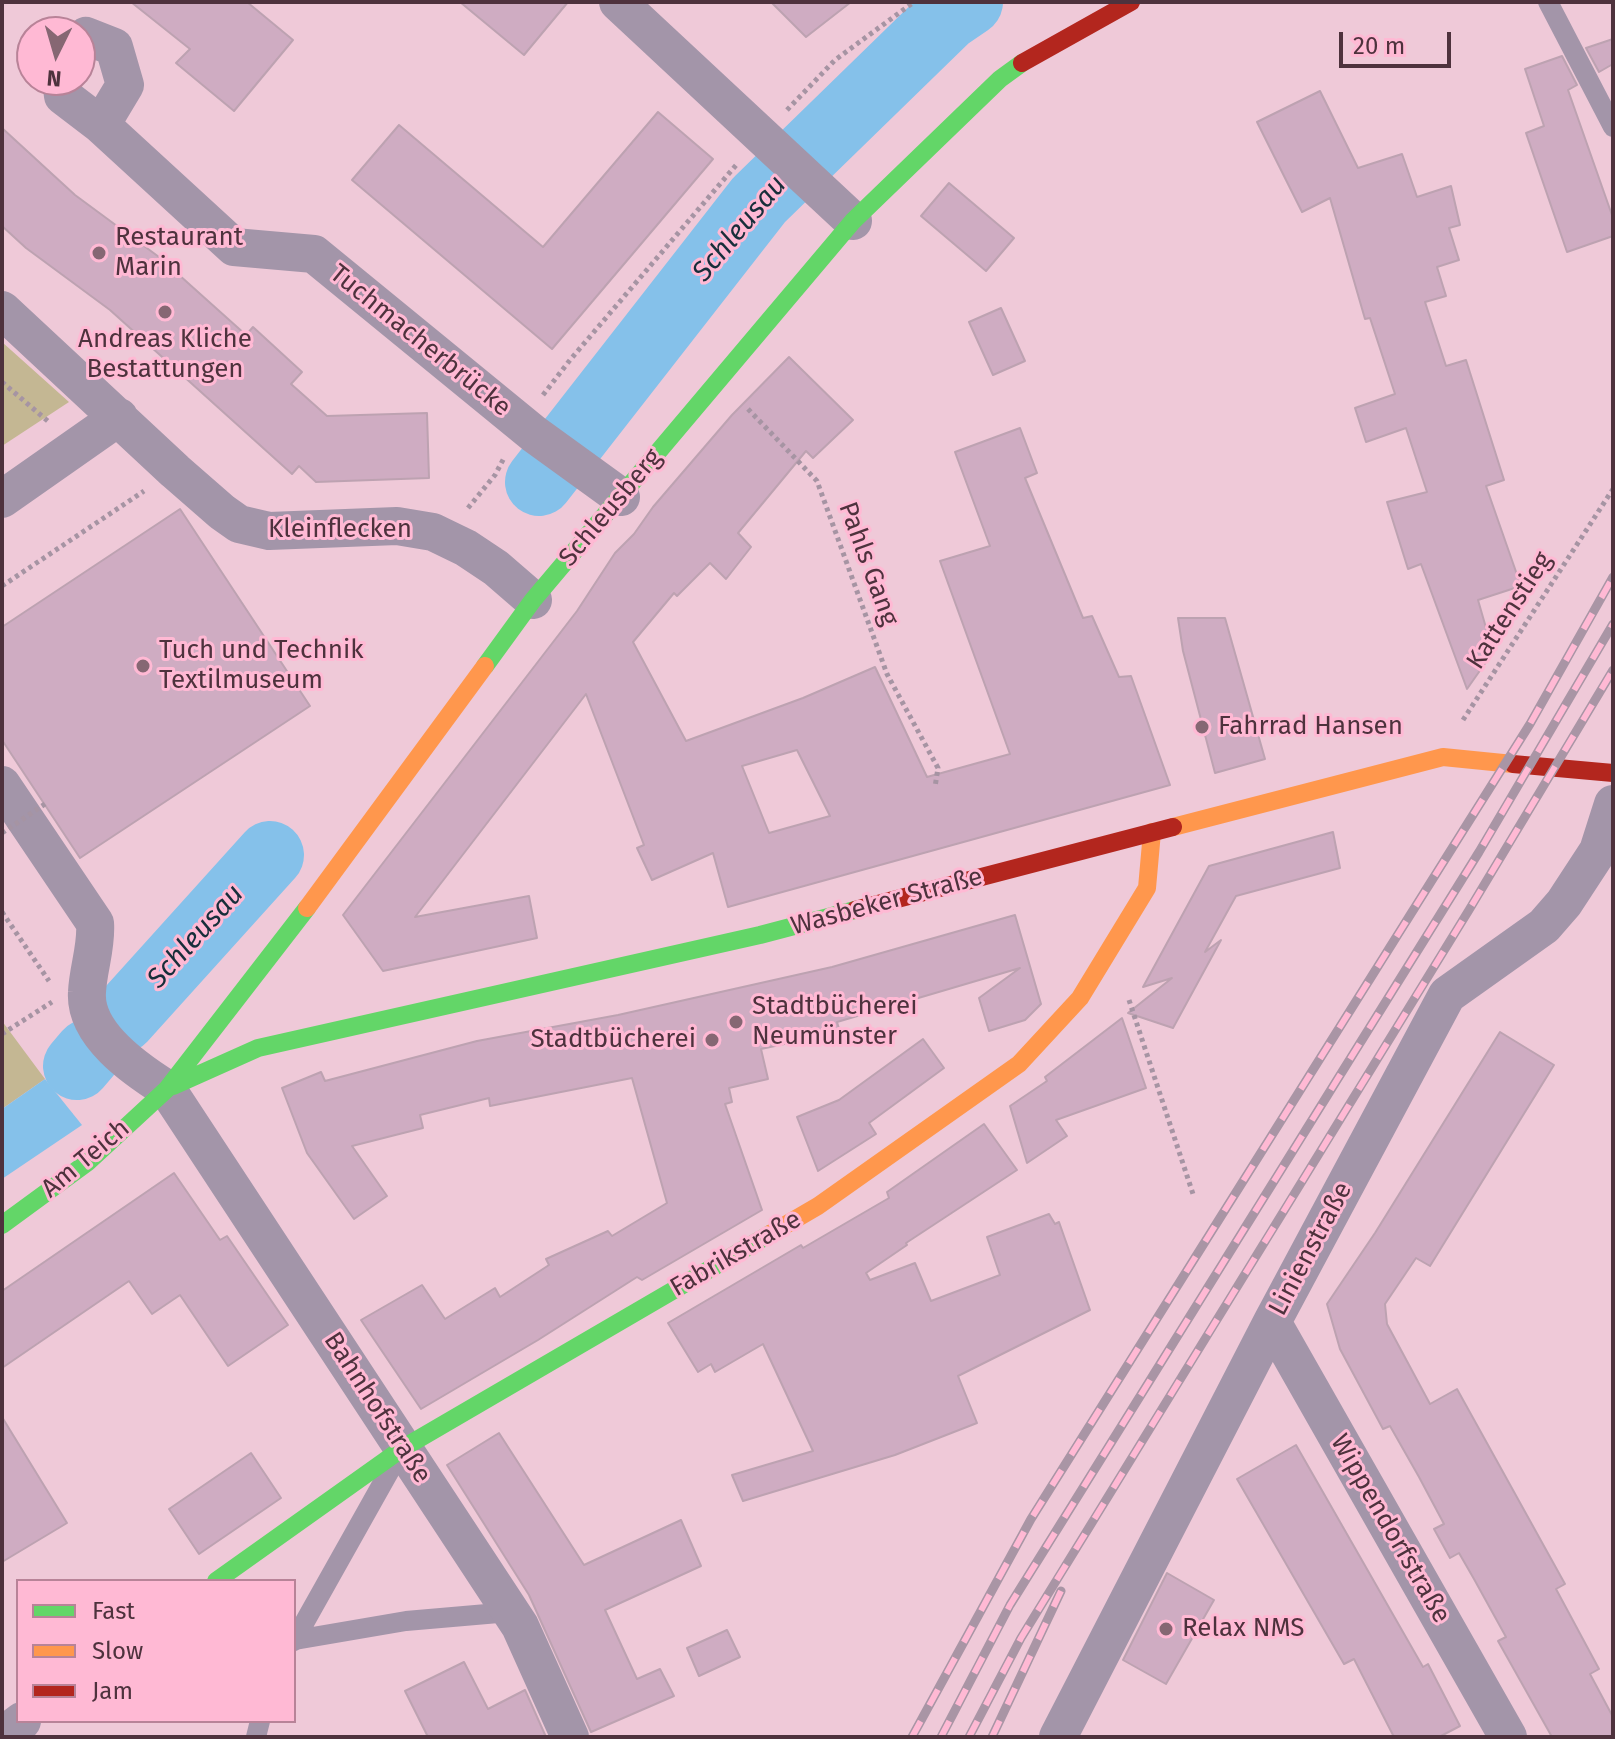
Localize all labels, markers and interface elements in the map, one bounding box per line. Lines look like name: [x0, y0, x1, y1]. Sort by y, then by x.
north arrow: [16, 16, 96, 96]
scale bar: [1343, 16, 1455, 66]
text: 20 m: [1353, 32, 1405, 60]
text: N: [46, 64, 62, 92]
water label: Schleusau: [686, 169, 794, 289]
place label: Restaurant Marin: [115, 222, 243, 284]
marker: Restaurant Marin: [90, 244, 108, 262]
street label: Tuchmacherbrücke: [323, 258, 517, 424]
marker: Andreas Kliche Bestattungen: [156, 303, 174, 321]
place label: Andreas Kliche Bestattungen: [78, 324, 252, 386]
street label: Schleusberg: [553, 443, 669, 573]
street label: Pahls Gang: [831, 498, 905, 630]
street label: Kleinflecken: [268, 514, 412, 546]
street label: Kattenstieg: [1461, 546, 1559, 676]
place label: Tuch und Technik Textilmuseum: [159, 635, 364, 696]
marker: Tuch und Technik Textilmuseum: [134, 657, 152, 675]
place label: Fahrrad Hansen: [1218, 711, 1403, 743]
marker: Fahrrad Hansen: [1193, 718, 1211, 736]
street label: Wasbeker Straße: [788, 861, 986, 943]
water label: Schleusau: [141, 878, 251, 996]
place label: Stadtbücherei Neumünster: [752, 991, 918, 1052]
marker: Stadtbücherei Neumünster: [727, 1013, 745, 1031]
place label: Stadtbücherei: [530, 1024, 696, 1056]
marker: Stadtbücherei: [703, 1031, 721, 1049]
street label: Am Teich: [36, 1113, 136, 1205]
street label: Linienstraße: [1263, 1177, 1359, 1321]
street label: Fabrikstraße: [665, 1204, 807, 1304]
street label: Bahnhofstraße: [317, 1327, 437, 1489]
street label: Wippendorfstraße: [1323, 1429, 1457, 1629]
legend: [16, 1579, 296, 1723]
text: Fast: [92, 1597, 135, 1625]
place label: Relax NMS: [1182, 1613, 1304, 1645]
marker: Relax NMS: [1157, 1620, 1175, 1638]
text: Slow: [92, 1637, 143, 1665]
text: Jam: [92, 1677, 133, 1705]

